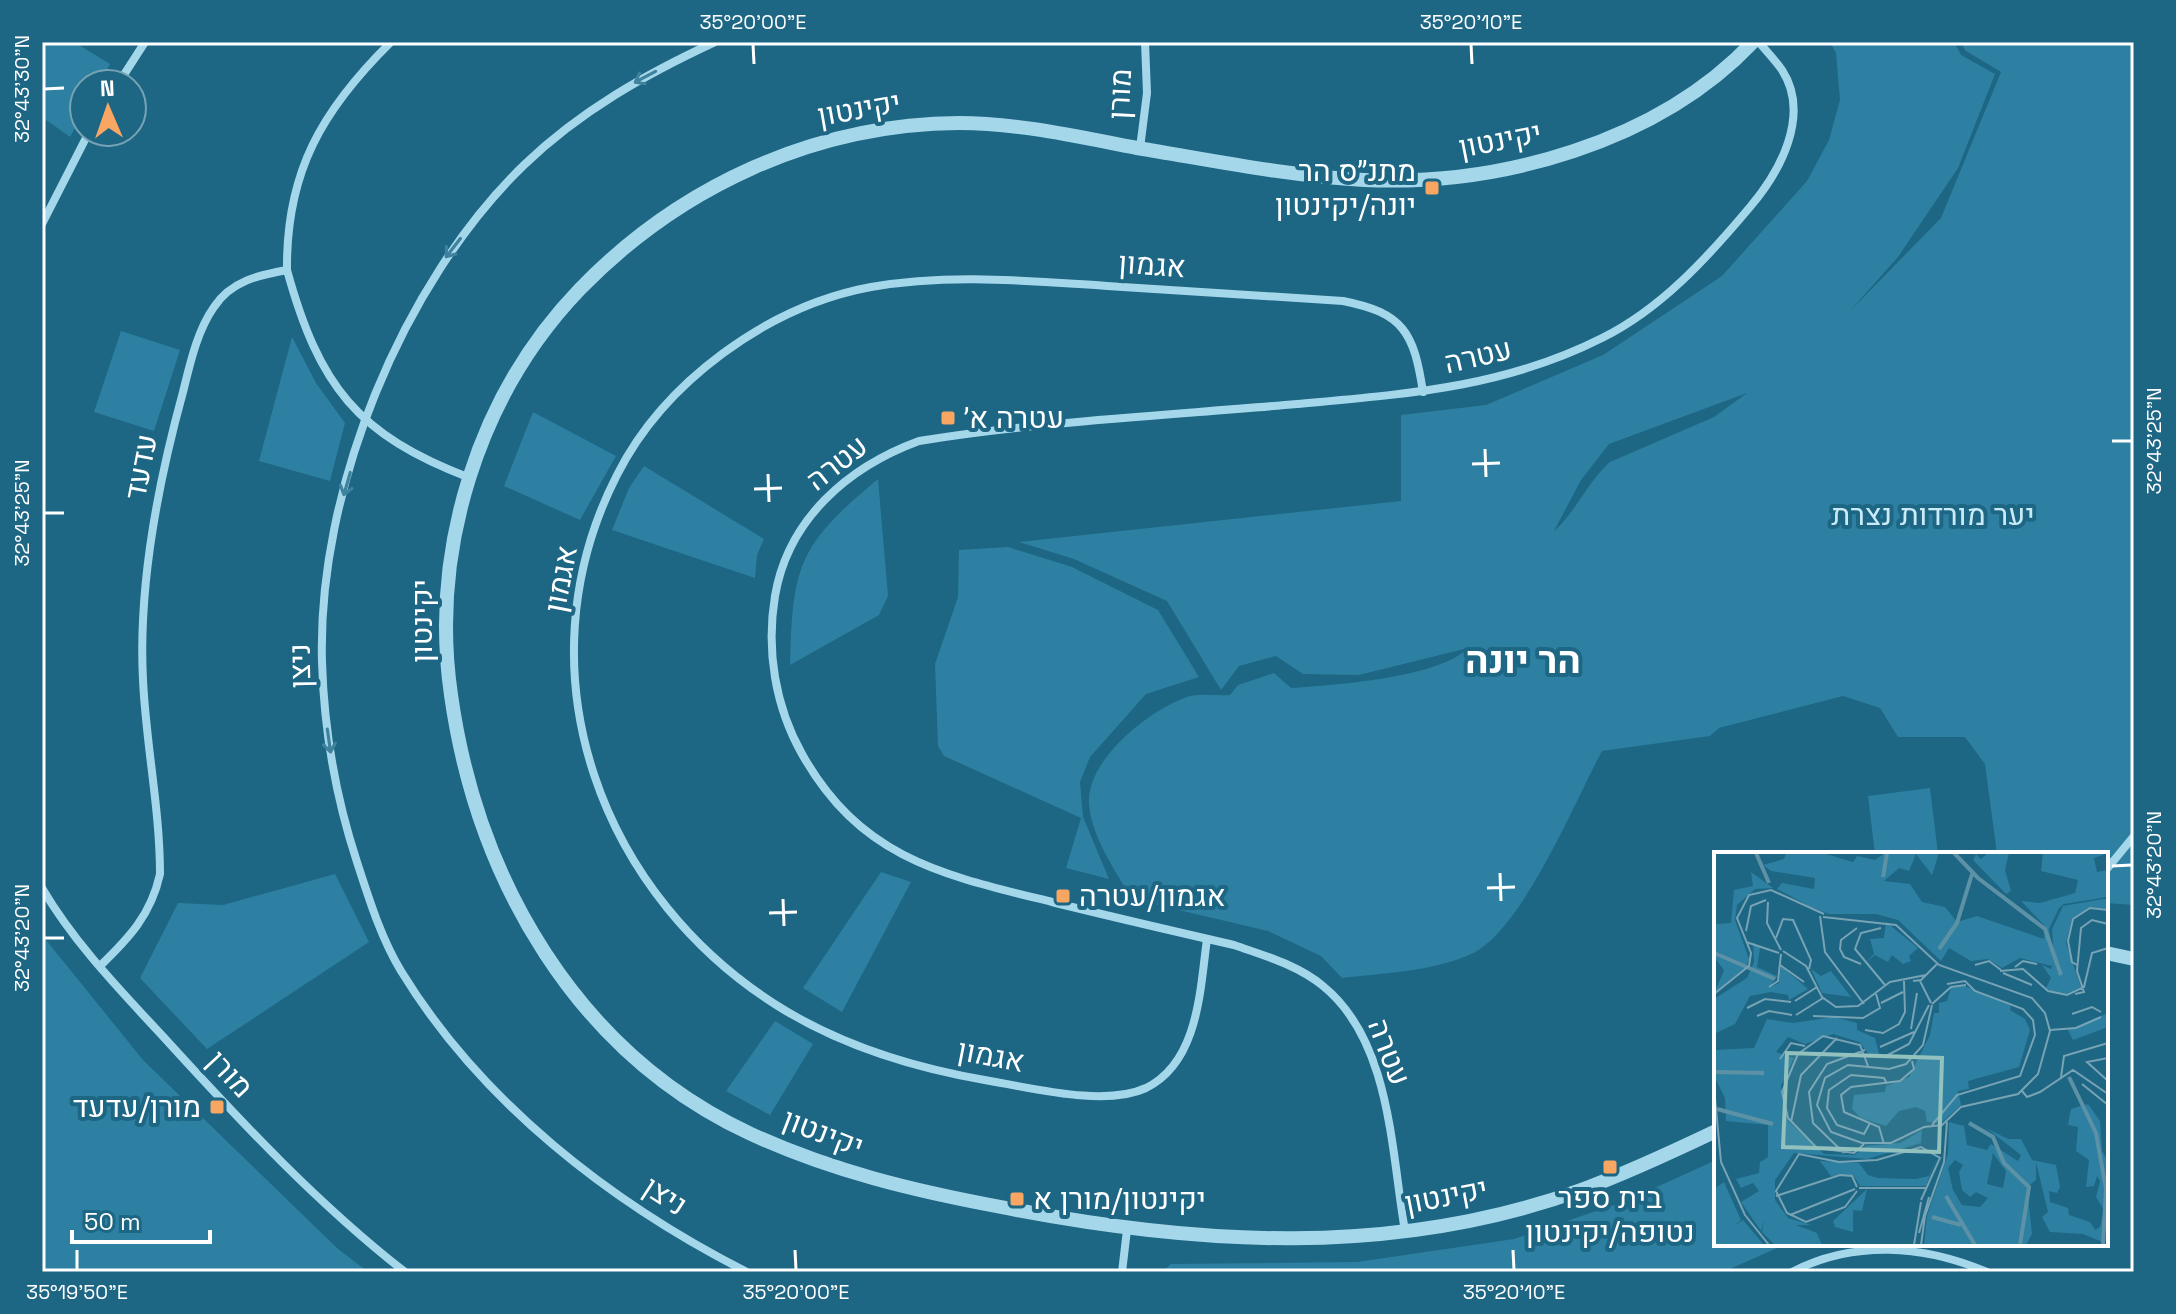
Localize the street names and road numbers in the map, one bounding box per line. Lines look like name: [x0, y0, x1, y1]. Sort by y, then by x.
street label: מורן: [1099, 67, 1140, 121]
street label: יקינטון: [814, 82, 903, 135]
street label: יקינטון: [1455, 112, 1545, 167]
street label: אגמון: [1117, 243, 1187, 286]
street label: עטרה: [1440, 329, 1516, 382]
street label: עטרה: [798, 426, 876, 499]
street label: עדעד: [115, 431, 166, 503]
street label: אגמון: [535, 542, 586, 616]
street label: יקינטון: [402, 579, 441, 663]
street label: ניצן: [280, 643, 319, 689]
street label: עטרה: [1359, 1013, 1420, 1091]
street label: אגמון: [954, 1030, 1028, 1081]
street label: מורן: [199, 1042, 262, 1106]
street label: יקינטון: [777, 1099, 869, 1166]
street label: ניצן: [636, 1167, 695, 1224]
street label: יקינטון: [1401, 1168, 1491, 1223]

